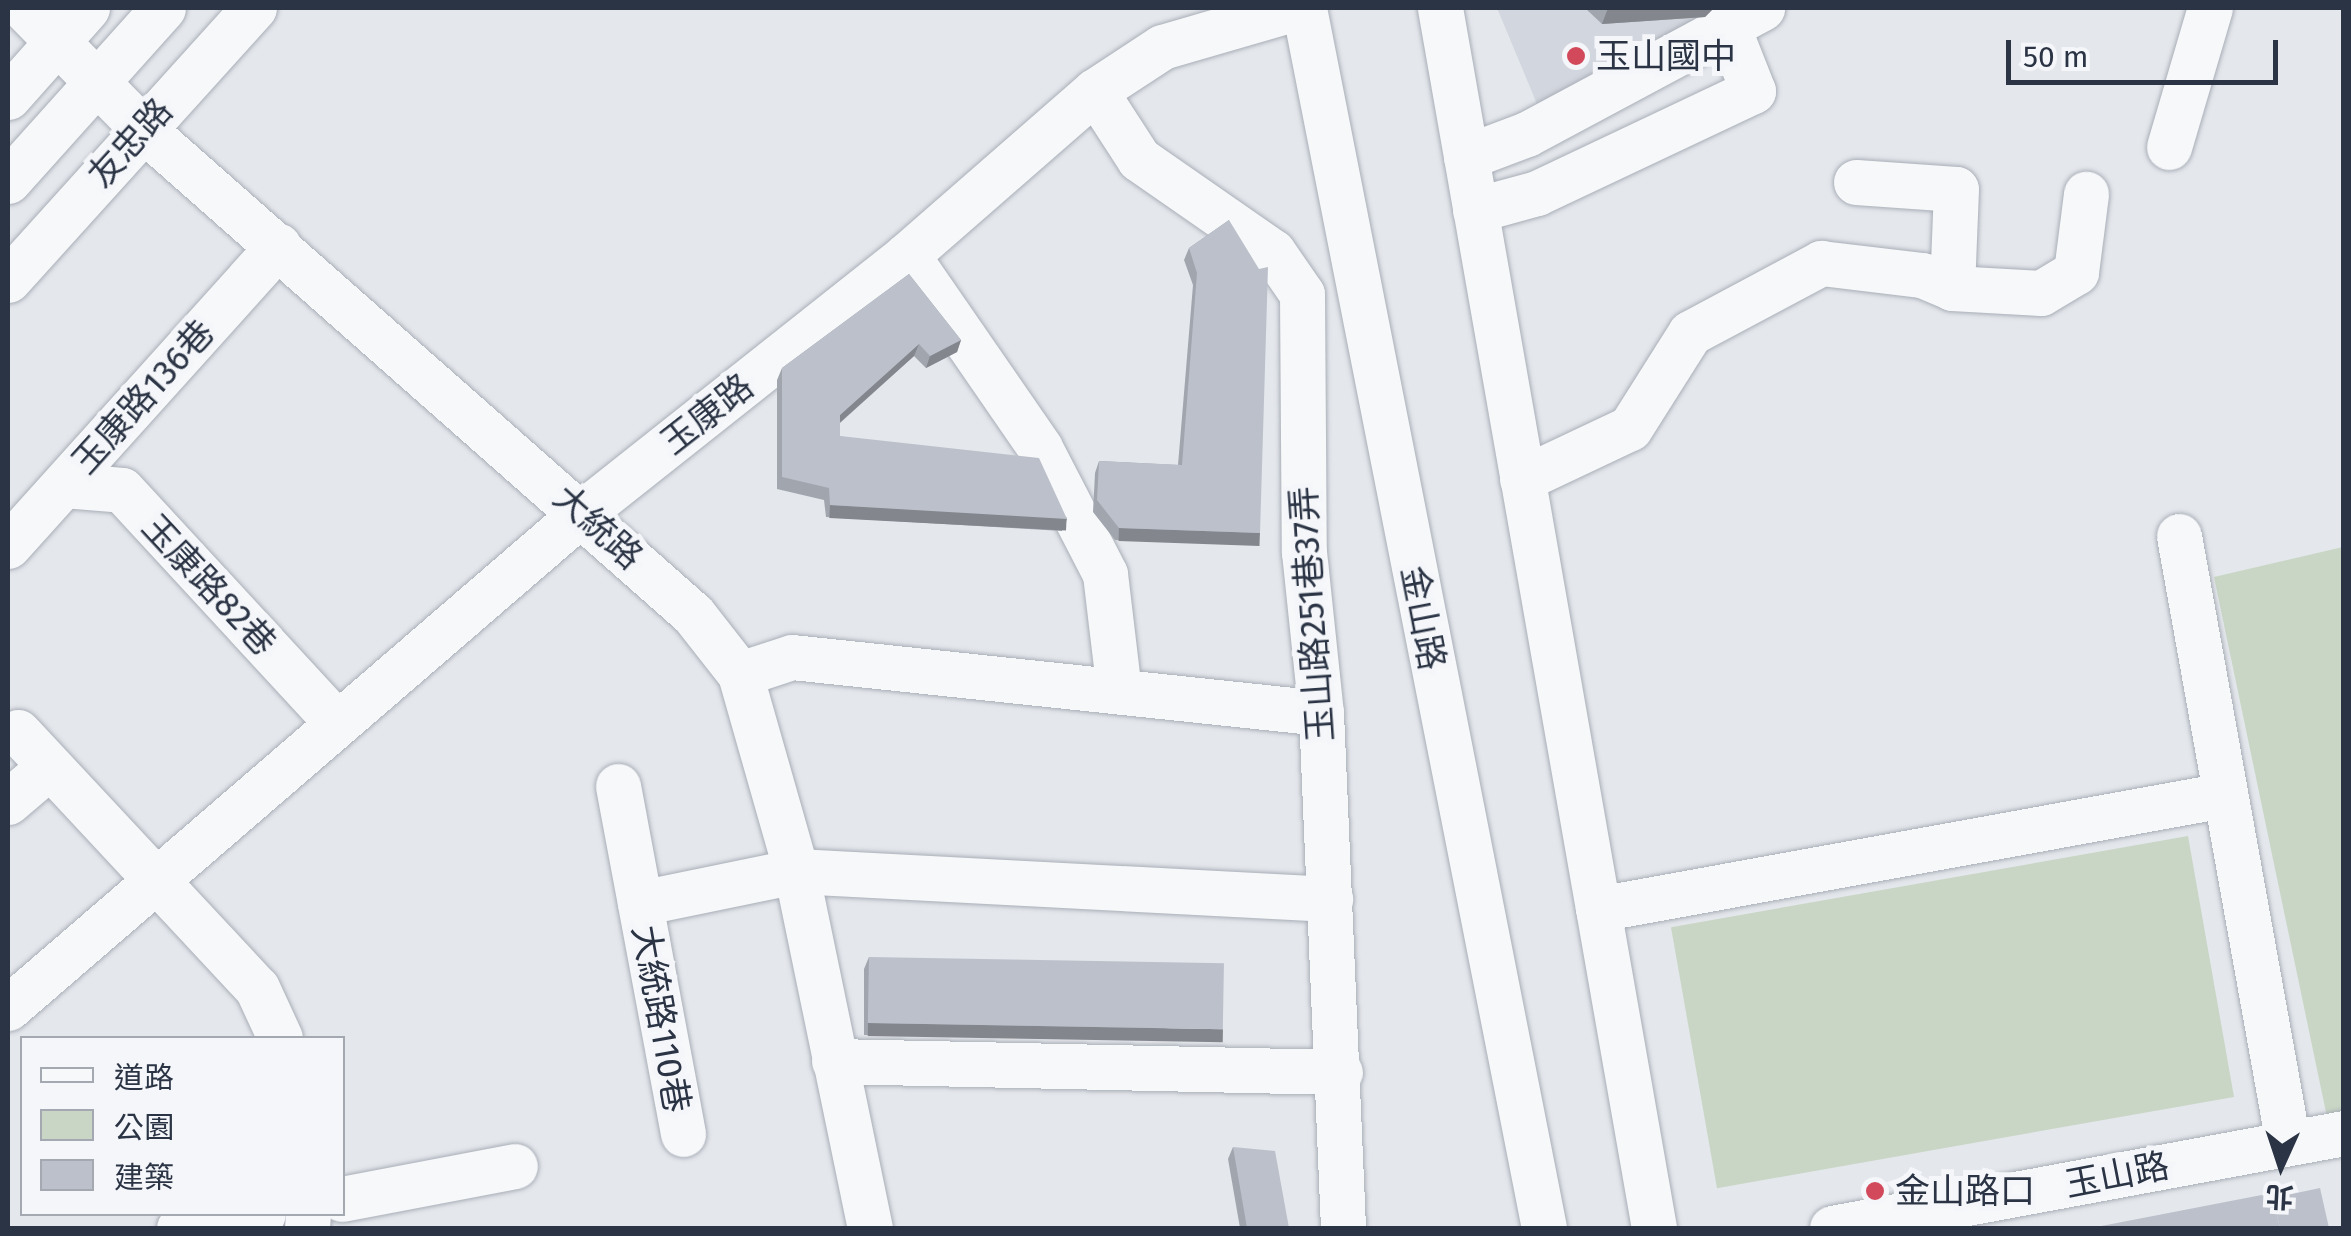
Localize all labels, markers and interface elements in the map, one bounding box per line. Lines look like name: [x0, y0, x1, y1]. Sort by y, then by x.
scale bar: [2011, 20, 2284, 82]
place label: 玉山國中: [1596, 35, 1736, 77]
text: 50 m: [2023, 39, 2088, 75]
marker: 玉山國中: [1565, 45, 1587, 67]
street label: 友忠路: [79, 90, 181, 196]
street label: 玉康路136巷: [63, 312, 223, 482]
street label: 玉康路: [653, 365, 761, 463]
street label: 大統路: [545, 476, 651, 578]
street label: 玉山路251巷37弄: [1282, 485, 1342, 743]
street label: 玉康路82巷: [134, 506, 284, 664]
street label: 金山路: [1392, 562, 1454, 674]
street label: 大統路110巷: [624, 922, 698, 1116]
legend: [20, 1036, 345, 1216]
text: 道路: [114, 1060, 174, 1096]
text: 公園: [114, 1110, 174, 1146]
north arrow: [2231, 1116, 2331, 1216]
street label: 玉山路: [2061, 1144, 2173, 1206]
text: 建築: [114, 1160, 174, 1196]
place label: 金山路口: [1895, 1170, 2035, 1212]
text: 北: [2265, 1179, 2294, 1214]
marker: 金山路口: [1864, 1180, 1886, 1202]

